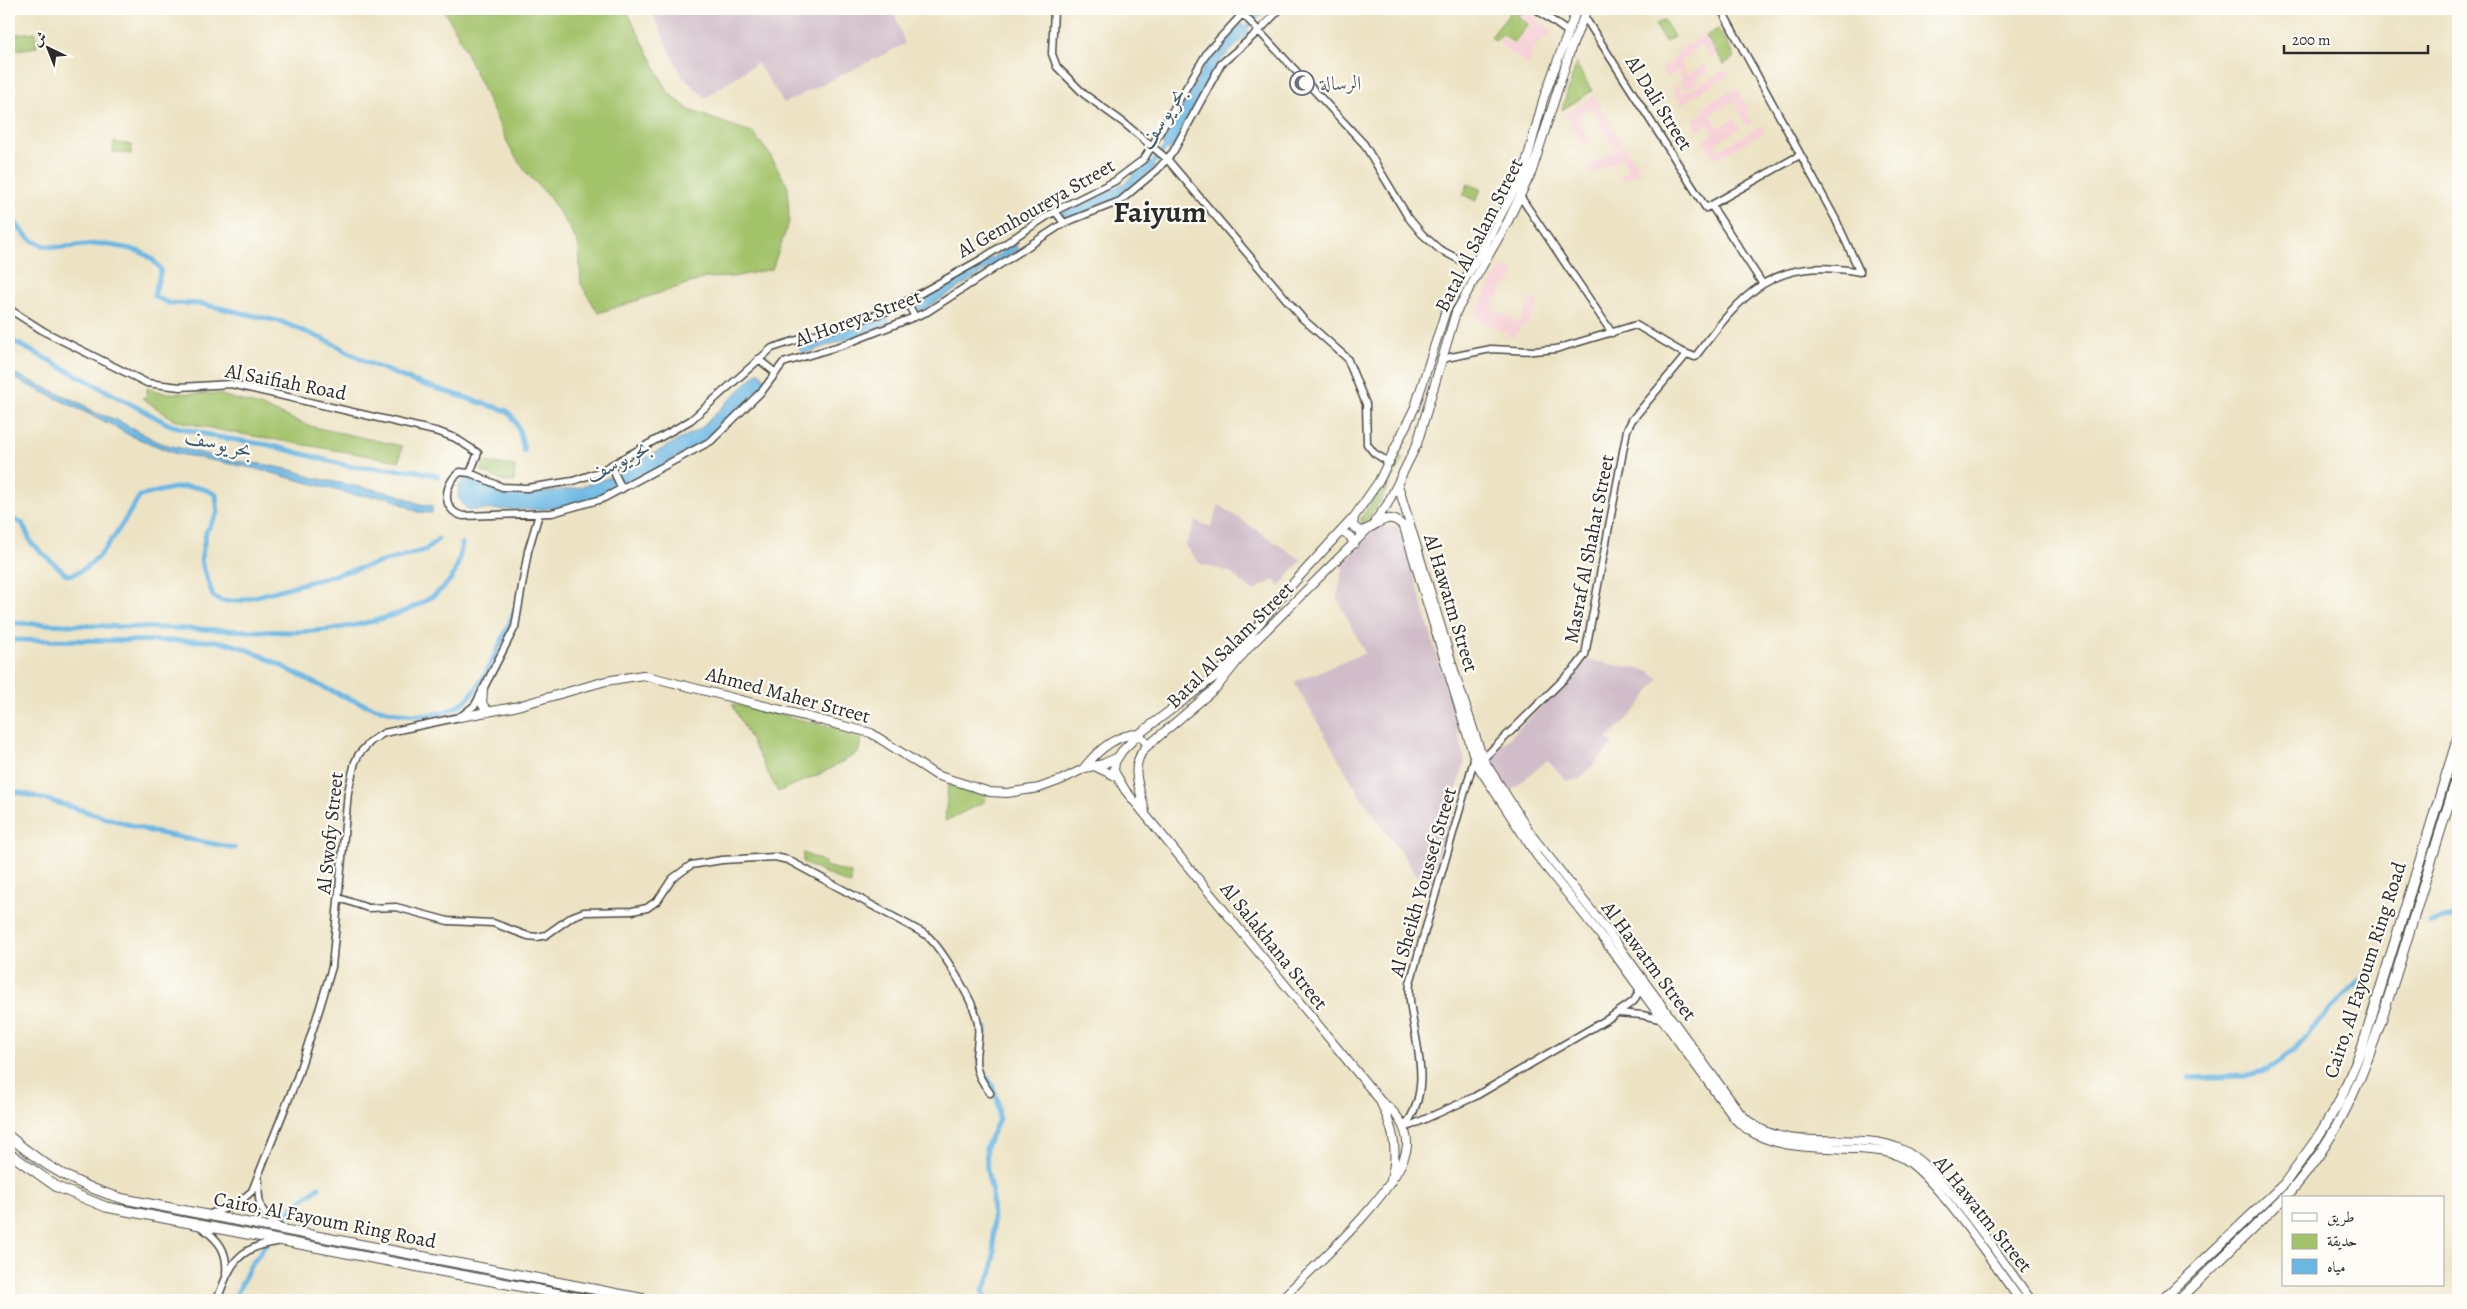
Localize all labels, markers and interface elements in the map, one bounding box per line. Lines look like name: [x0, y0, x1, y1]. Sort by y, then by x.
north arrow: [22, 22, 72, 72]
scale bar: [2284, 22, 2428, 54]
text: ش: [28, 27, 51, 51]
text: 200 m: [2292, 30, 2331, 50]
street label: Al Dali Street: [1619, 50, 1699, 156]
mosque icon: الرسالة: [1289, 70, 1315, 96]
place label: الرسالة: [1319, 70, 1361, 97]
water label: بحر يوسف: [1132, 82, 1192, 154]
street label: Al Gemhoureya Street: [951, 152, 1120, 265]
street label: Batal Al Salam Street: [1428, 153, 1530, 317]
district label: Faiyum: [1113, 192, 1207, 232]
street label: Al Horeya Street: [790, 283, 925, 354]
street label: Al Saifiah Road: [222, 357, 349, 407]
water label: بحر يوسف: [182, 422, 256, 464]
water label: بحر يوسف: [581, 433, 655, 489]
street label: Masraf Al Shahat Street: [1557, 452, 1621, 646]
street label: Al Hawatm Street: [1417, 530, 1485, 676]
street label: Batal Al Salam Street: [1160, 575, 1300, 715]
street label: Ahmed Maher Street: [702, 660, 873, 730]
street label: Al Swofy Street: [310, 770, 350, 896]
street label: Al Sheikh Youssef Street: [1383, 784, 1463, 981]
street label: Cairo, Al Fayoum Ring Road: [2317, 858, 2413, 1082]
street label: Al Salakhana Street: [1213, 876, 1334, 1016]
street label: Al Hawatm Street: [1595, 895, 1703, 1027]
street label: Al Hawatm Street: [1927, 1149, 2039, 1278]
street label: Cairo, Al Fayoum Ring Road: [211, 1185, 439, 1255]
legend: [2282, 1196, 2444, 1286]
text: طريق: [2327, 1207, 2354, 1227]
text: حديقة: [2327, 1231, 2357, 1251]
text: مياه: [2327, 1257, 2345, 1277]

